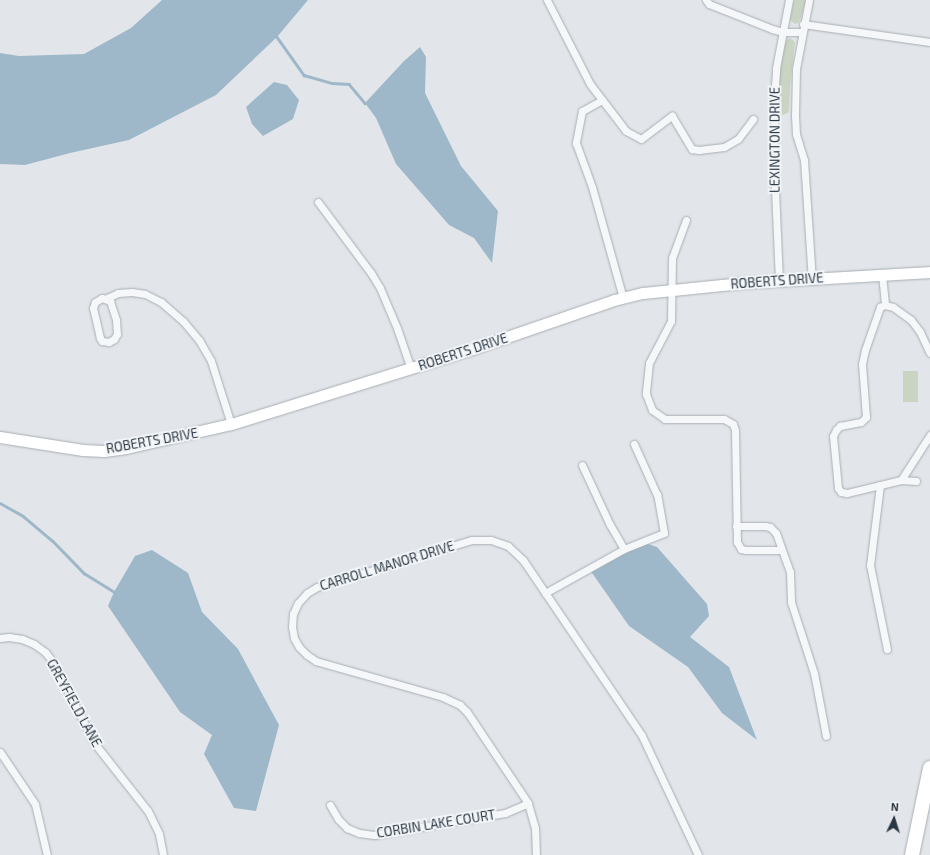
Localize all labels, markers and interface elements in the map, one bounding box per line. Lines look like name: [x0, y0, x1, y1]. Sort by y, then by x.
street label: LEXINGTON DRIVE: [767, 87, 783, 193]
street label: ROBERTS DRIVE: [730, 270, 824, 292]
street label: ROBERTS DRIVE: [416, 330, 510, 374]
street label: ROBERTS DRIVE: [105, 425, 199, 457]
street label: CARROLL MANOR DRIVE: [318, 538, 456, 594]
street label: GREYFIELD LANE: [43, 656, 105, 750]
north arrow: [874, 799, 914, 839]
text: N: [890, 800, 899, 813]
street label: CORBIN LAKE COURT: [375, 807, 497, 841]

